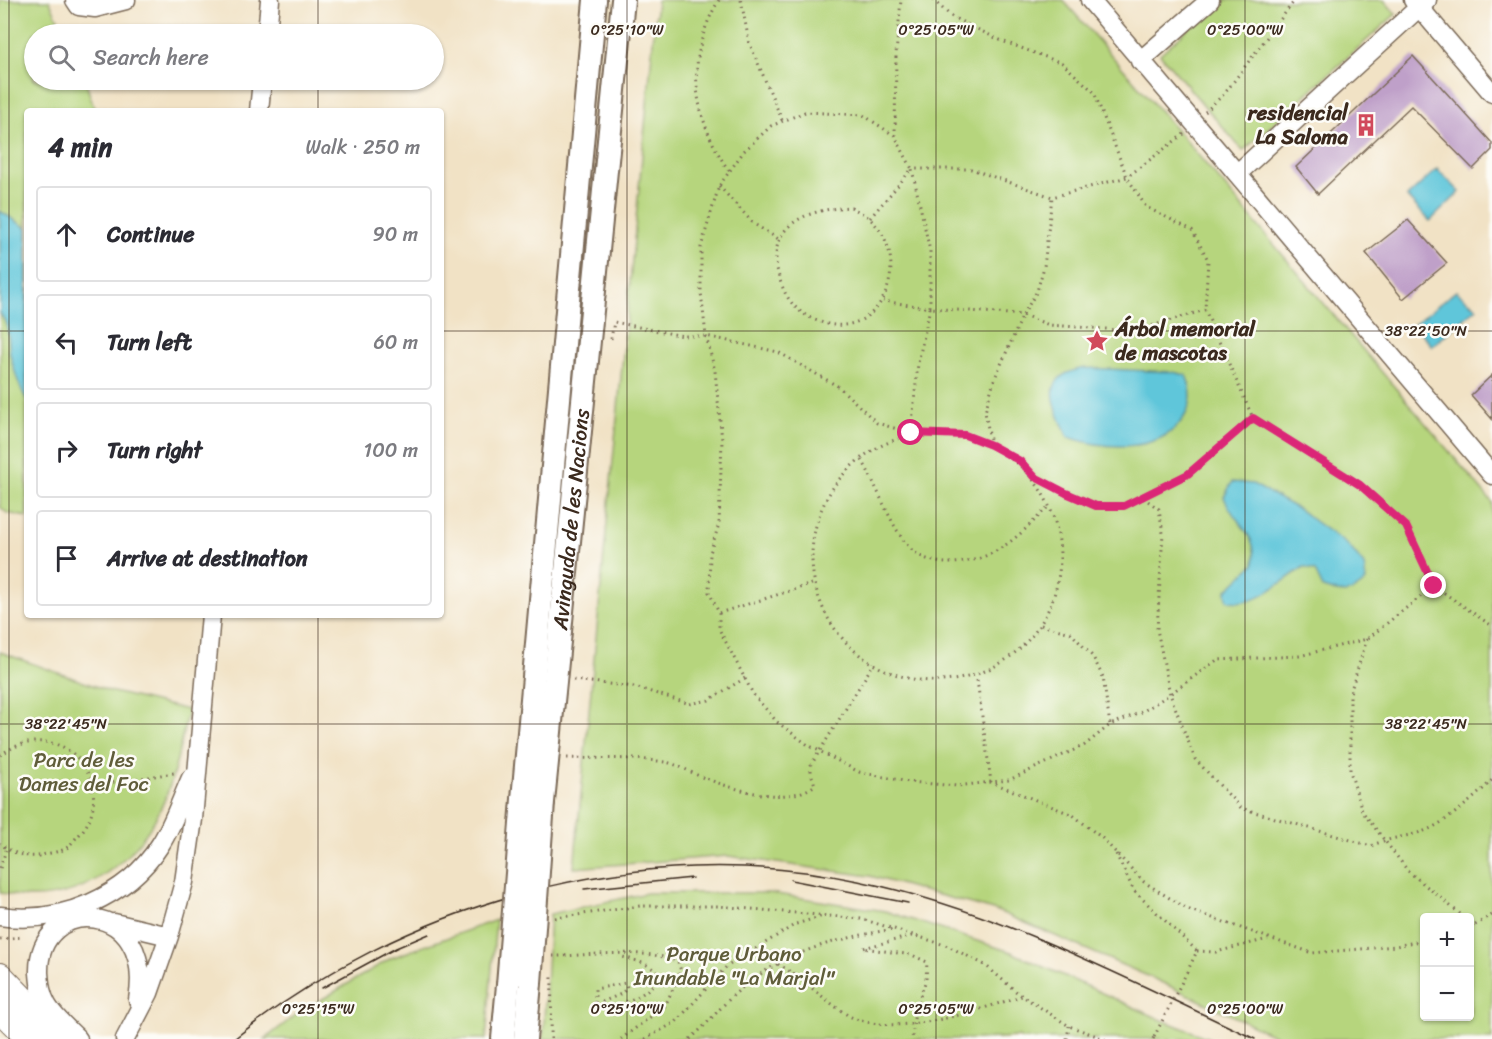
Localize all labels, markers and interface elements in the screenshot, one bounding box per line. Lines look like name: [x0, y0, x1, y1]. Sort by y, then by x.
text: 0°25'10"W: [590, 17, 664, 43]
text: 0°25'05"W: [898, 17, 974, 43]
text: 0°25'00"W: [1207, 17, 1283, 43]
search box: [24, 24, 444, 90]
text: Search here: [93, 38, 209, 77]
icon: search: [45, 41, 78, 74]
place label: residencial La Saloma: [1247, 94, 1349, 156]
building icon: residencial La Saloma: [1353, 112, 1379, 138]
text: 4 min: [48, 124, 112, 170]
text: Walk · 250 m: [306, 130, 420, 165]
text: Continue: [107, 215, 195, 254]
text: 90 m: [373, 217, 418, 252]
icon: ahead: [50, 218, 83, 251]
place label: Árbol memorial de mascotas: [1114, 310, 1256, 372]
text: 38°22'50"N: [1385, 318, 1468, 344]
text: Turn left: [107, 323, 192, 362]
text: 60 m: [373, 325, 418, 360]
icon: left: [50, 326, 83, 359]
place icon: Árbol memorial de mascotas: [1084, 328, 1110, 354]
street label: Avinguda de les Nacions: [541, 407, 601, 633]
route start: [897, 419, 923, 445]
text: Turn right: [107, 431, 202, 470]
text: 100 m: [364, 433, 418, 468]
icon: right: [50, 434, 83, 467]
text: Arrive at destination: [107, 539, 308, 578]
icon: arrive: [50, 542, 83, 575]
route end: [1420, 572, 1446, 598]
text: 38°22'45"N: [25, 711, 107, 737]
text: 38°22'45"N: [1385, 711, 1467, 737]
park label: Parc de les Dames del Foc: [19, 741, 149, 803]
map controls: [1420, 913, 1474, 1021]
button: +: [1420, 913, 1474, 967]
park label: Parque Urbano Inundable "La Marjal": [633, 935, 836, 997]
button: −: [1420, 967, 1474, 1021]
text: 0°25'15"W: [282, 996, 355, 1022]
text: 0°25'10"W: [590, 996, 664, 1022]
text: 0°25'05"W: [898, 996, 974, 1022]
text: 0°25'00"W: [1207, 996, 1283, 1022]

